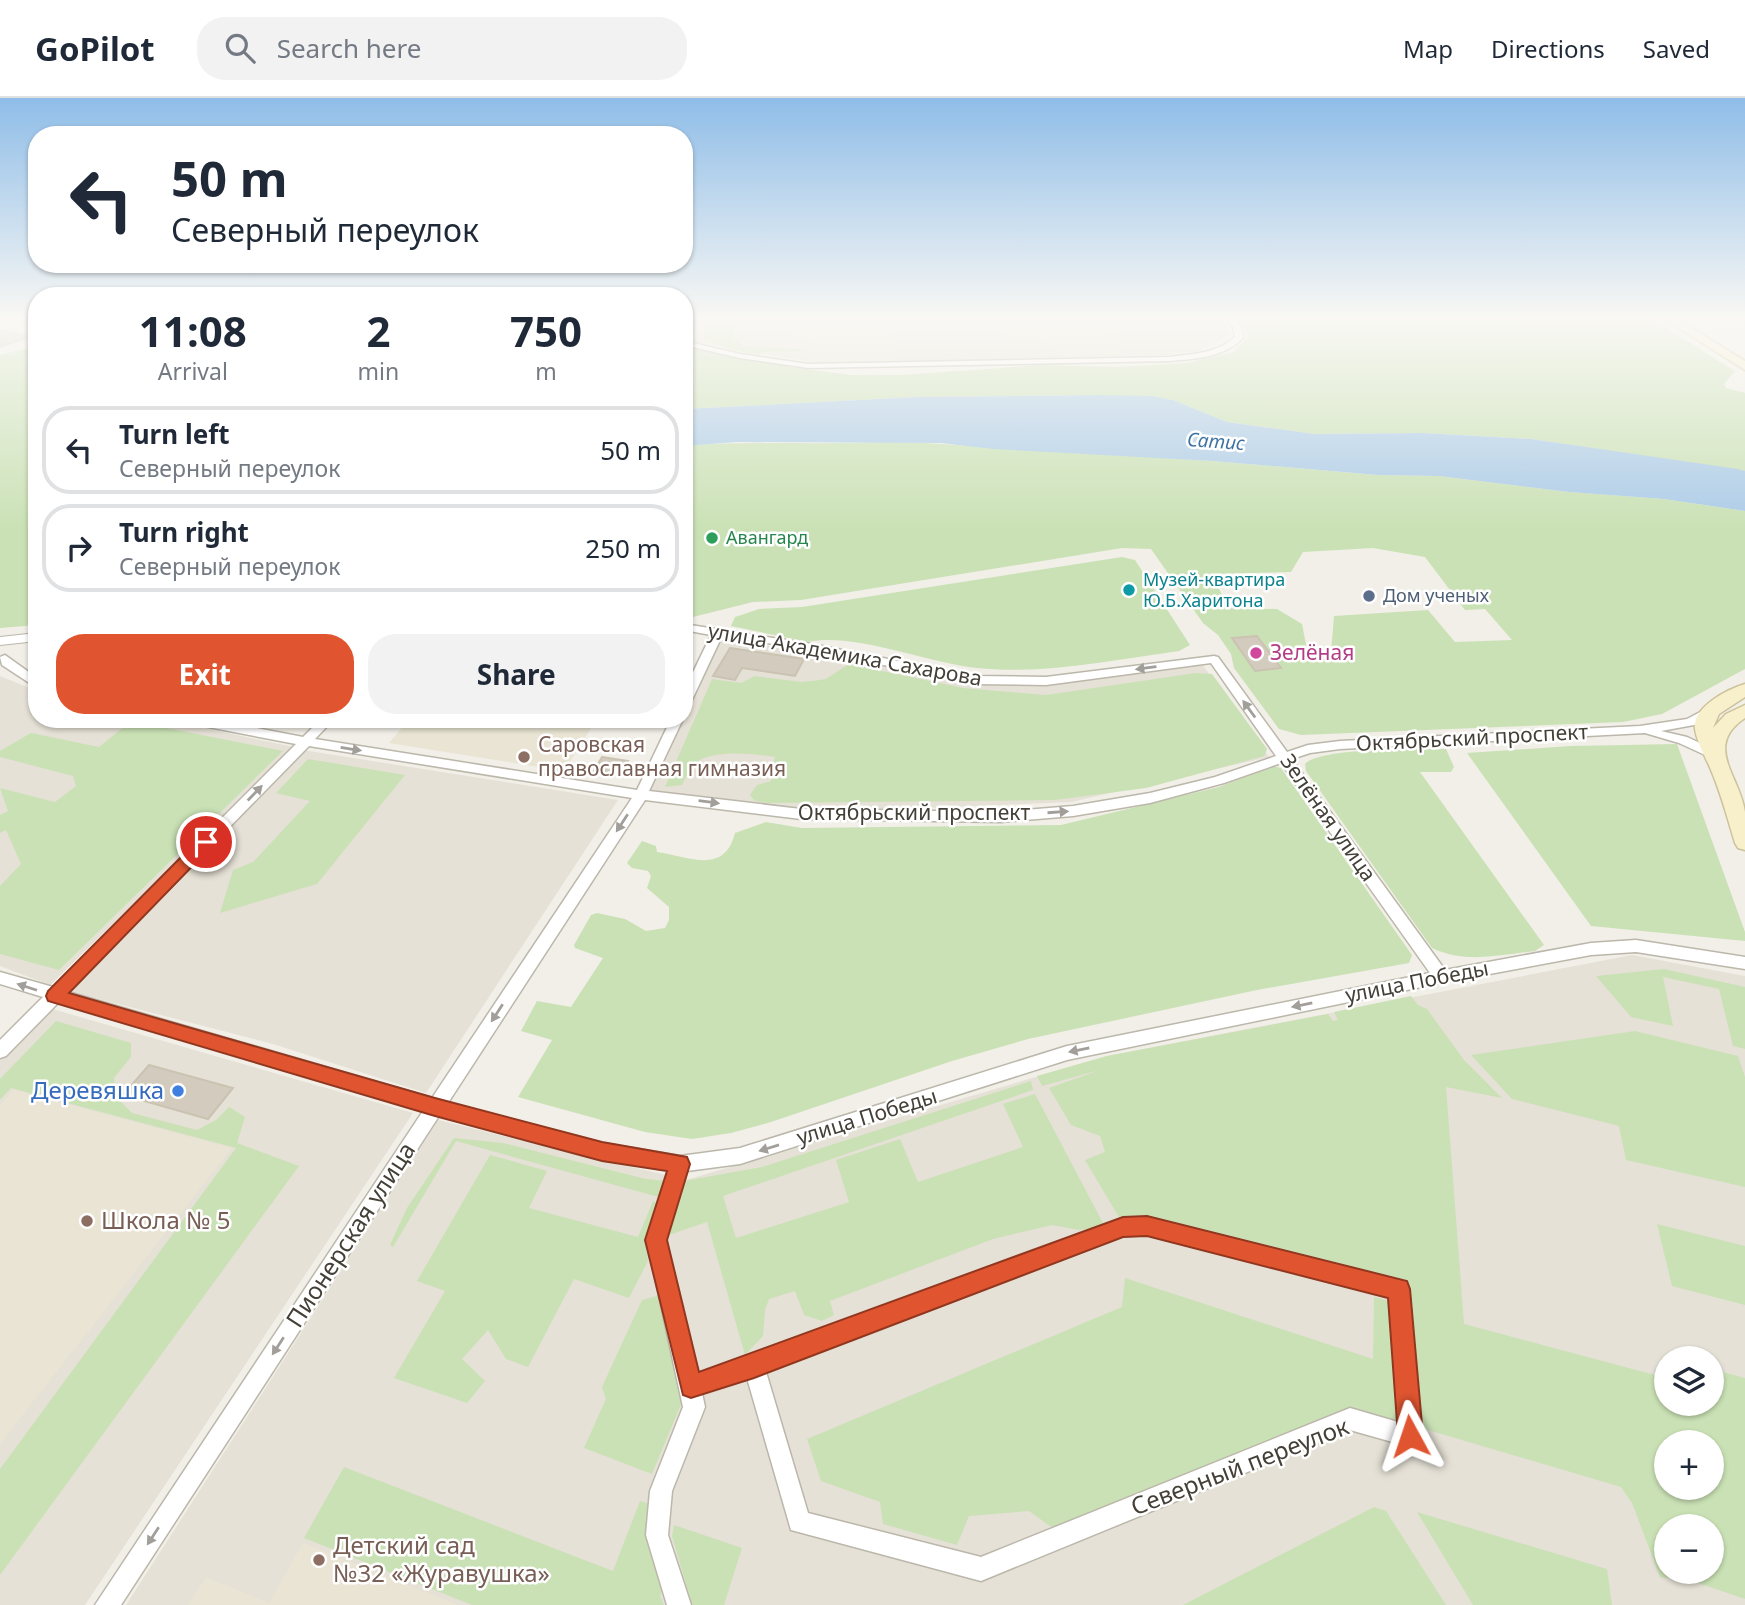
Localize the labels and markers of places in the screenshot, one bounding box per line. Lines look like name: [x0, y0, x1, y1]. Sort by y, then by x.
place label: Авангард: [726, 525, 808, 549]
marker: Авангард: [704, 530, 720, 546]
place label: Музей-квартира Ю.Б.Харитона: [1143, 567, 1285, 612]
marker: Музей-квартира Ю.Б.Харитона: [1121, 582, 1137, 598]
place label: Дом ученых: [1383, 583, 1490, 607]
marker: Дом ученых: [1361, 588, 1377, 604]
place label: Зелёная: [1270, 638, 1354, 666]
marker: Зелёная: [1248, 645, 1264, 661]
place label: Саровская православная гимназия: [538, 730, 786, 782]
marker: Саровская православная гимназия: [516, 749, 532, 765]
pin: [176, 812, 236, 872]
place label: Деревяшка: [31, 1073, 164, 1106]
marker: Деревяшка: [170, 1083, 186, 1099]
place label: Школа № 5: [101, 1203, 230, 1236]
marker: Школа № 5: [79, 1213, 95, 1229]
place label: Детский сад №32 «Журавушка»: [333, 1528, 550, 1589]
marker: Детский сад №32 «Журавушка»: [311, 1552, 327, 1568]

